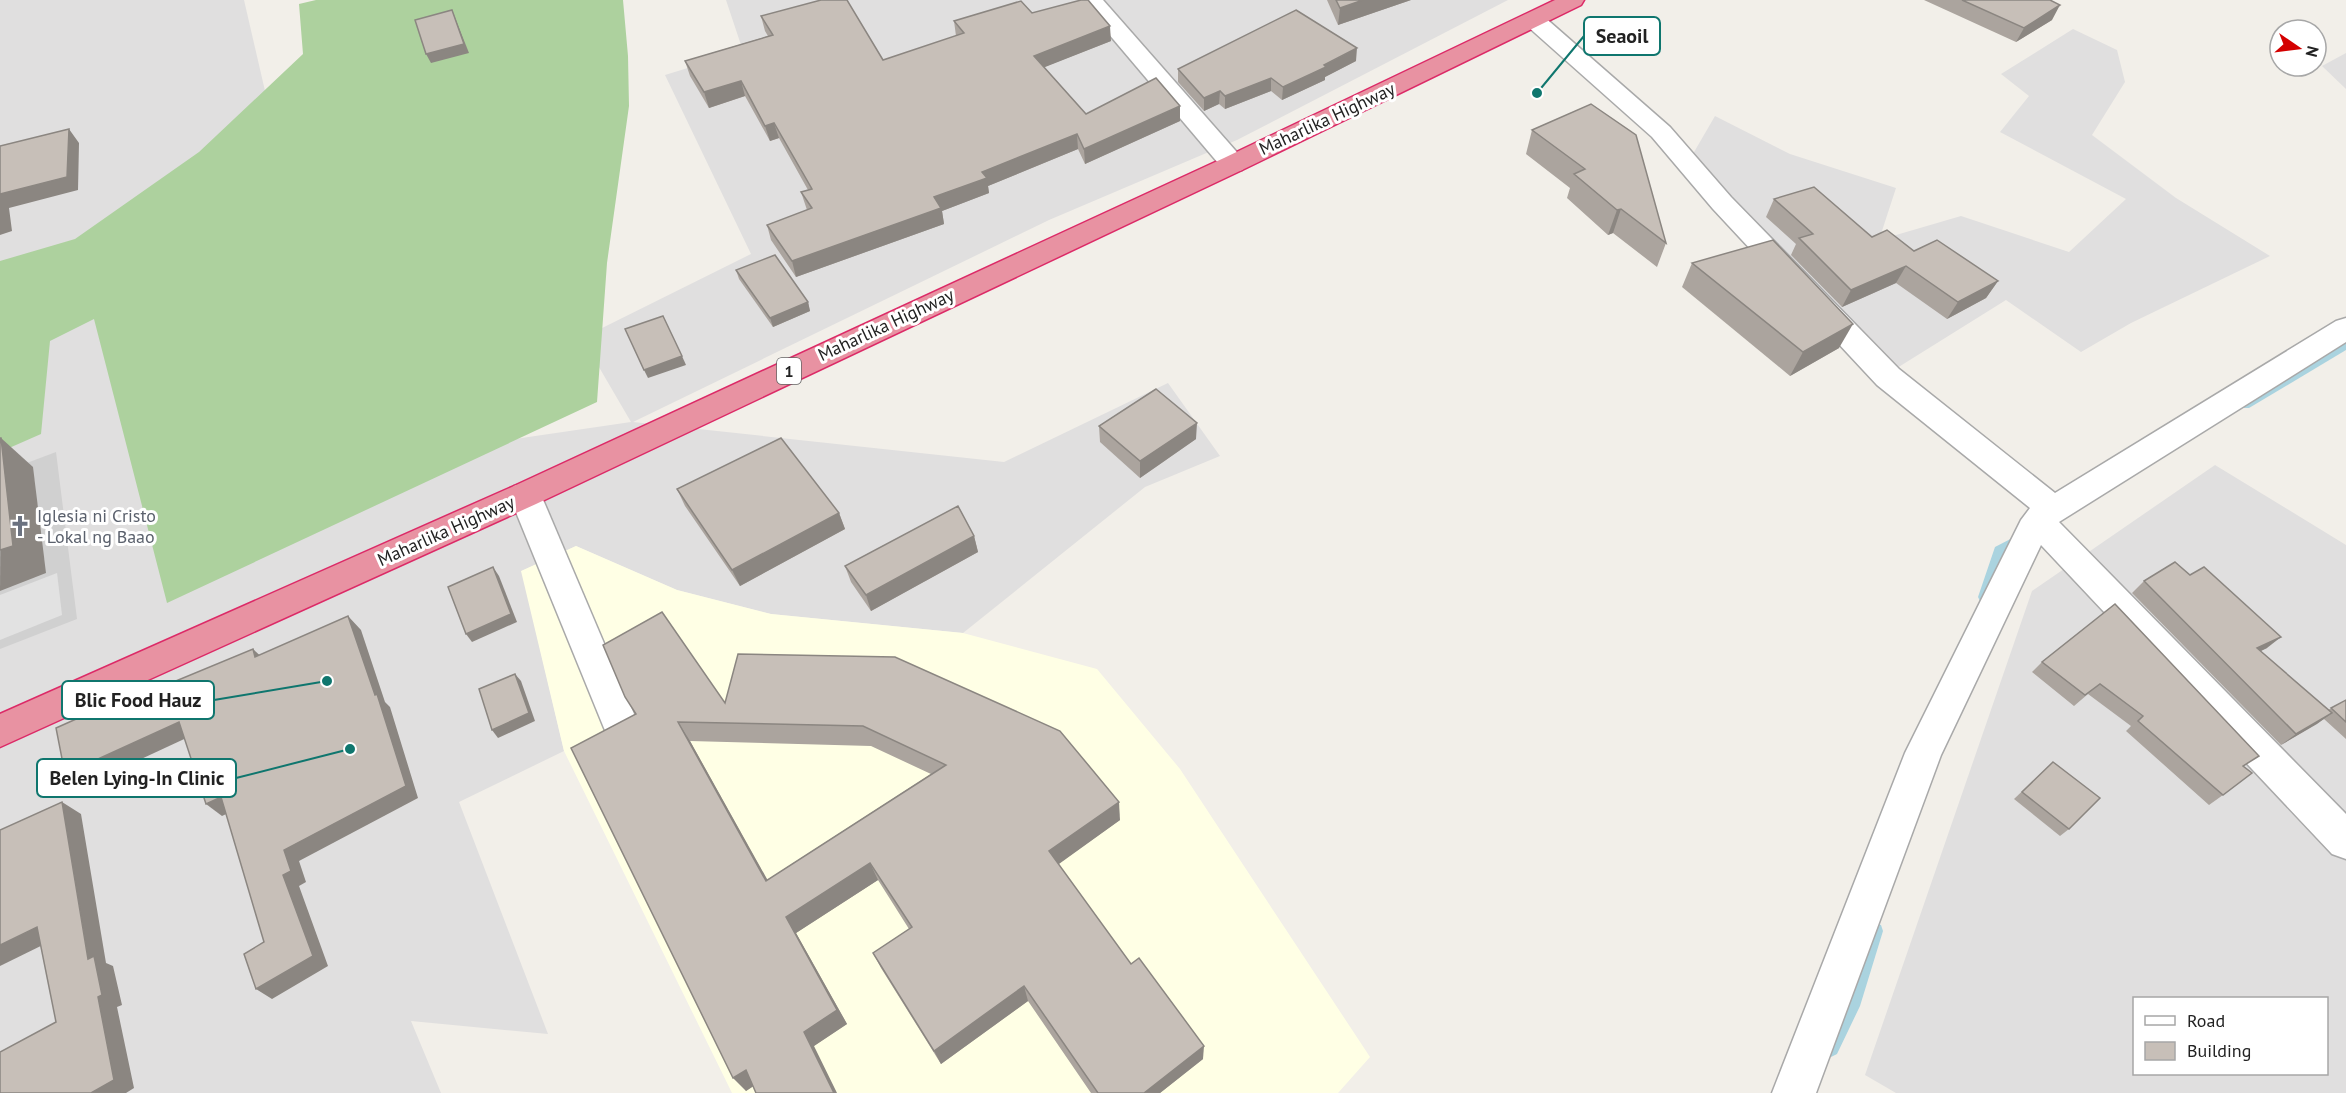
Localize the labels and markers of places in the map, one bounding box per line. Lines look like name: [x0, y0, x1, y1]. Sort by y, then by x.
callout: Seaoil: [1584, 17, 1660, 55]
place label: Iglesia ni Cristo - Lokal ng Baao: [37, 504, 156, 548]
church icon: Iglesia ni Cristo - Lokal ng Baao: [8, 514, 32, 538]
callout: Blic Food Hauz: [62, 681, 214, 719]
callout: Belen Lying-In Clinic: [37, 759, 236, 797]

